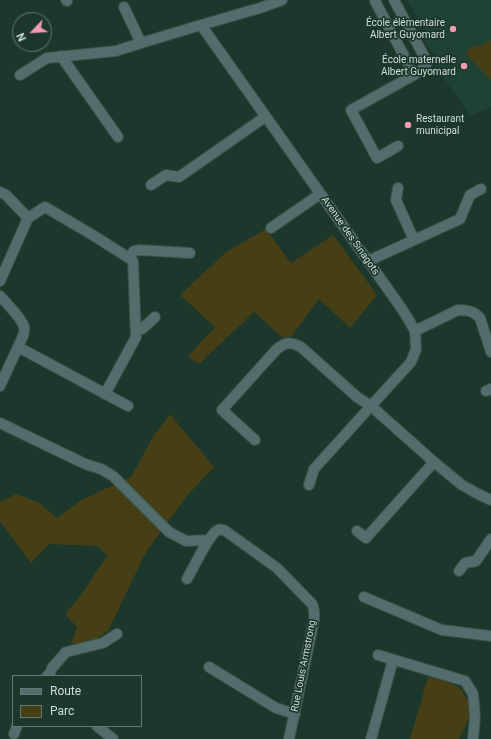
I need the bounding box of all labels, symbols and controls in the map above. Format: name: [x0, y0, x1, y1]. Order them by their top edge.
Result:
north arrow: [12, 12, 52, 52]
place label: École élémentaire Albert Guyomard: [366, 17, 445, 40]
marker: École élémentaire Albert Guyomard: [448, 24, 458, 34]
text: N: [14, 31, 29, 43]
place label: École maternelle Albert Guyomard: [381, 54, 456, 78]
marker: École maternelle Albert Guyomard: [459, 61, 469, 71]
place label: Restaurant municipal: [416, 113, 464, 136]
marker: Restaurant municipal: [403, 120, 413, 130]
street label: Avenue des Sinagots: [318, 195, 382, 277]
street label: Rue Louis Armstrong: [289, 619, 319, 713]
legend: [12, 675, 142, 727]
text: Route: [50, 684, 81, 698]
text: Parc: [50, 704, 74, 718]

